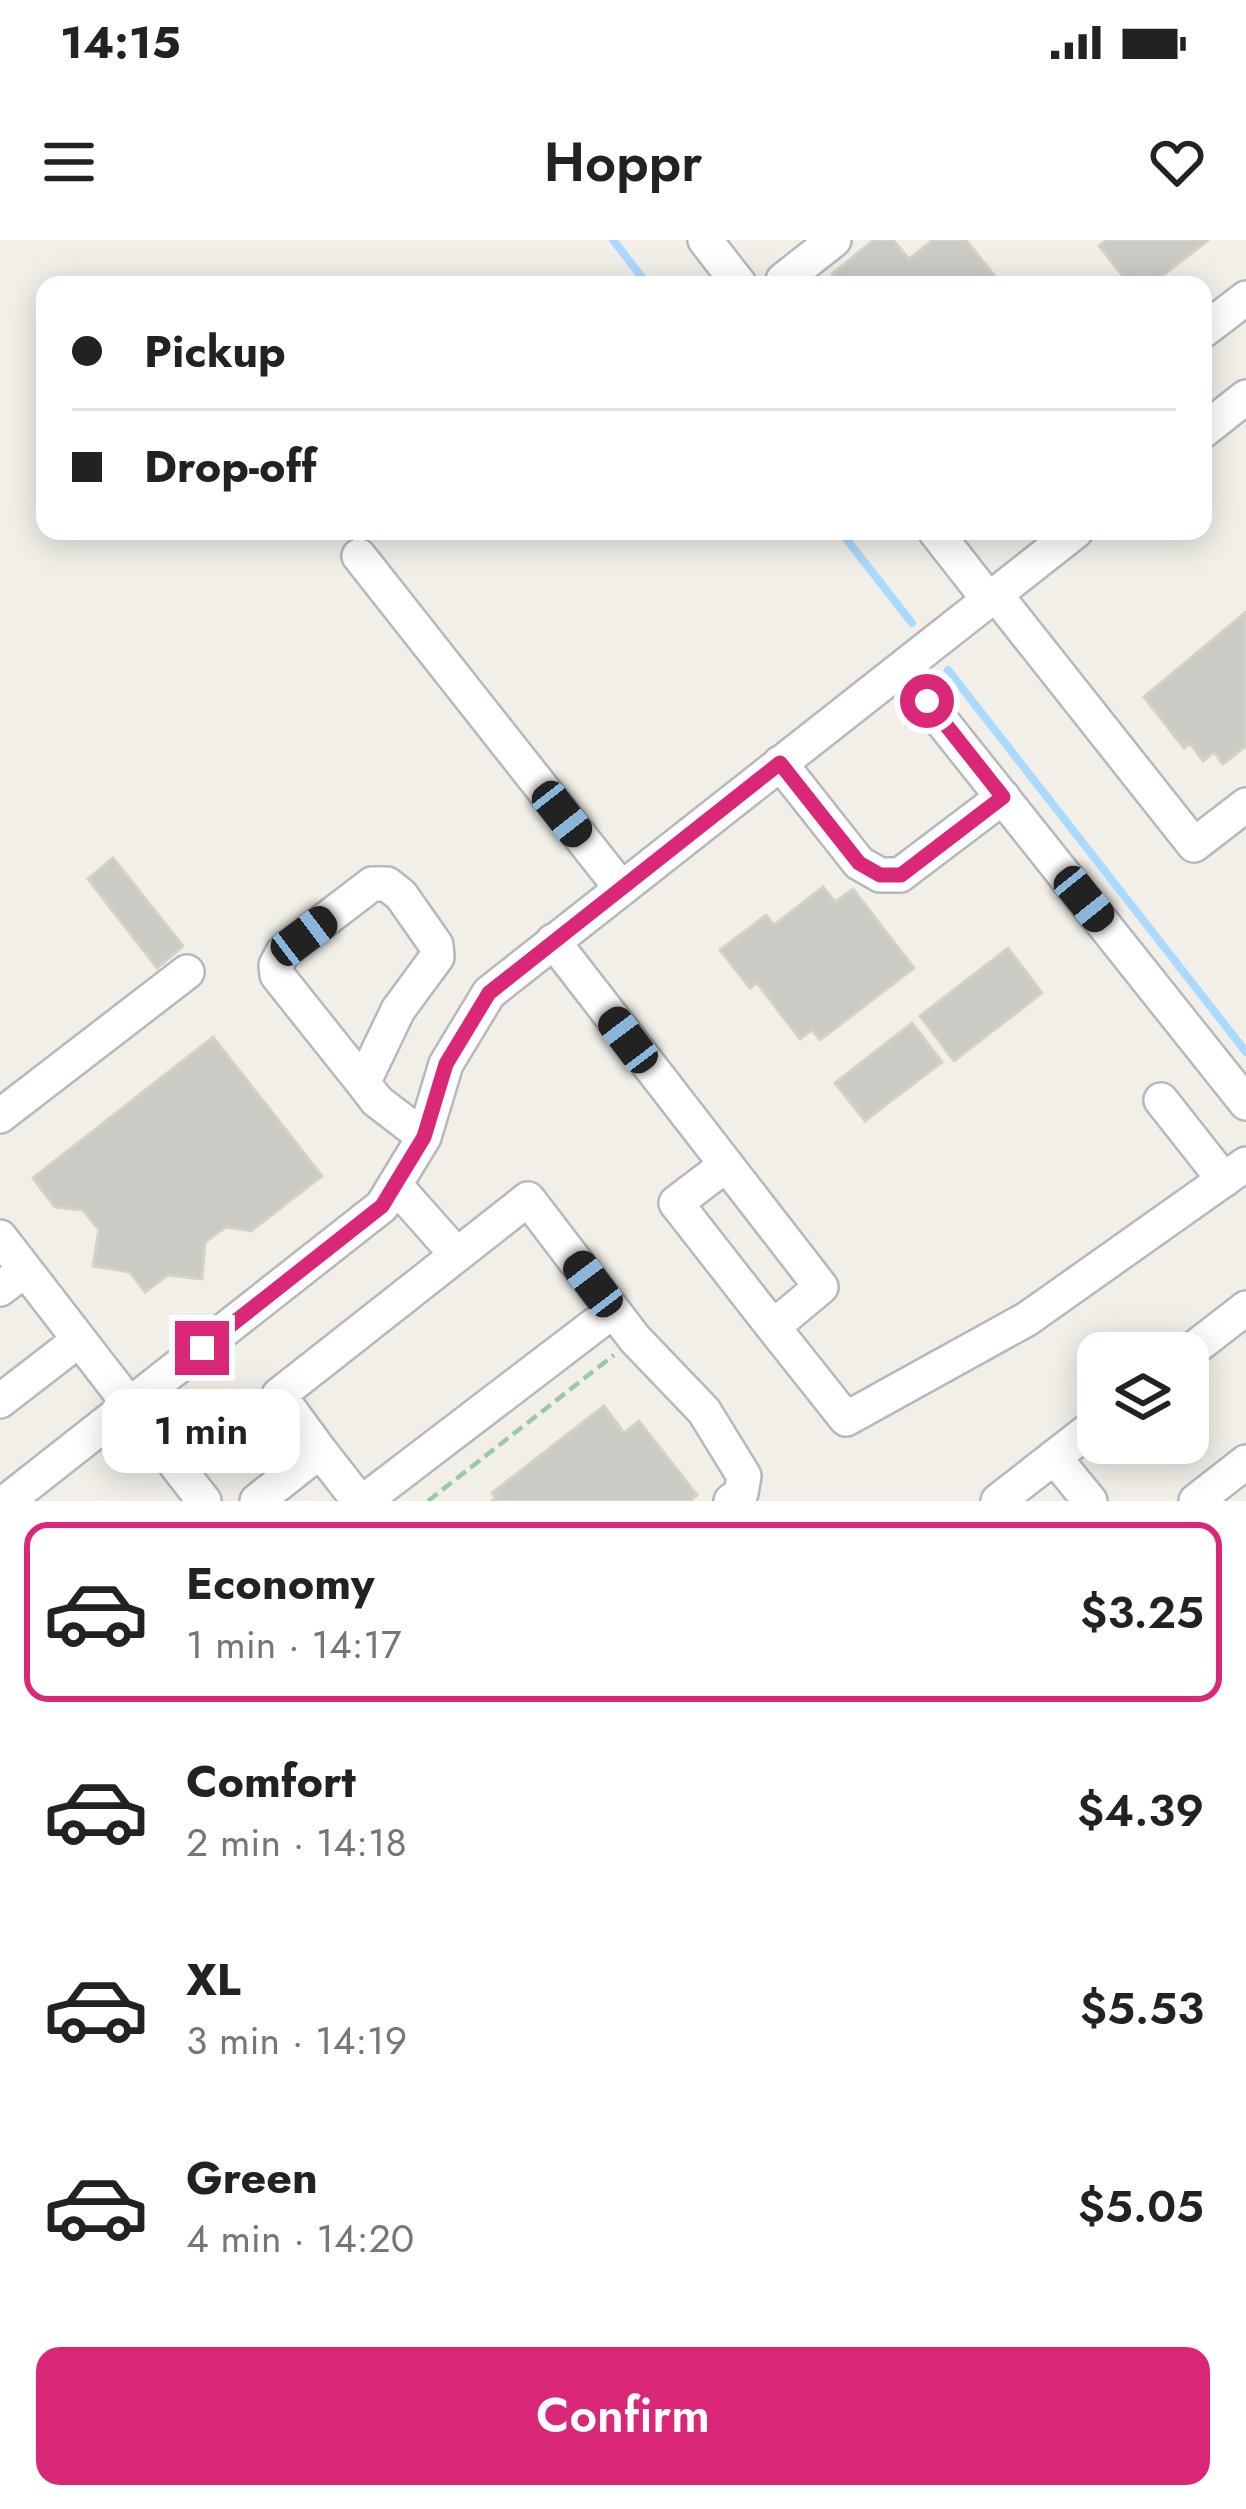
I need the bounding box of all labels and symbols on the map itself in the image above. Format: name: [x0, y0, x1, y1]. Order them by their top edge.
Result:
route start: [900, 674, 954, 728]
car: [526, 775, 598, 853]
car: [1047, 860, 1121, 938]
car: [264, 900, 344, 972]
car: [592, 1000, 664, 1080]
car: [557, 1244, 629, 1324]
route end: [175, 1321, 229, 1375]
callout: 1 min: [103, 1390, 301, 1474]

